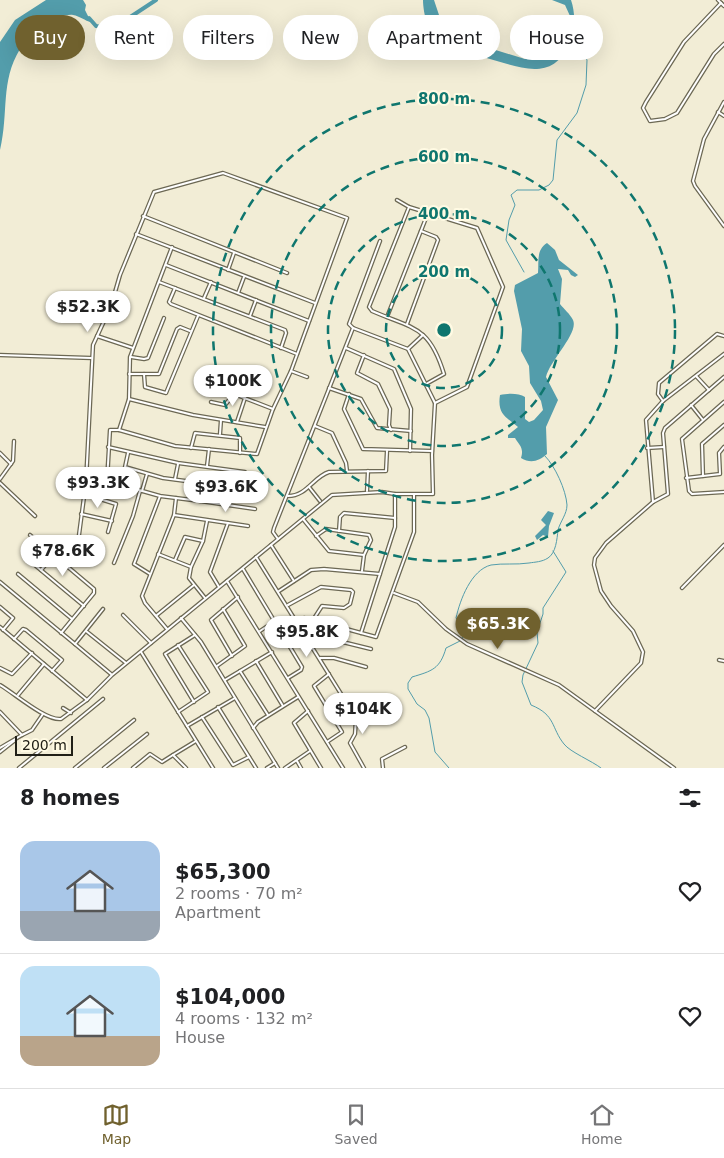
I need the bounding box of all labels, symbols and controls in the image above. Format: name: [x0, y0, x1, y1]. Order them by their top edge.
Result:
chip: Buy: [15, 15, 85, 60]
chip: Rent: [95, 15, 173, 60]
chip: Filters: [183, 15, 273, 60]
chip: New: [283, 15, 358, 60]
chip: Apartment: [368, 15, 500, 60]
chip: House: [510, 15, 603, 60]
text: 800 m: [418, 90, 470, 108]
text: 600 m: [418, 148, 470, 166]
text: 400 m: [418, 205, 470, 223]
text: 200 m: [418, 263, 470, 281]
pin: $52.3K: [47, 290, 129, 333]
text: $52.3K: [56, 297, 120, 316]
centre of rings: [435, 321, 453, 339]
pin: $100K: [198, 364, 268, 407]
text: $100K: [205, 371, 261, 390]
pin: $93.3K: [57, 466, 139, 509]
pin: $93.6K: [185, 470, 267, 513]
text: $93.3K: [66, 473, 130, 492]
text: $93.6K: [194, 477, 258, 496]
pin: $78.6K: [22, 534, 104, 577]
text: $78.6K: [31, 541, 95, 560]
pin: $65.3K: [457, 608, 539, 650]
text: $65.3K: [466, 614, 530, 633]
pin: $95.8K: [266, 616, 348, 658]
text: $95.8K: [275, 622, 339, 641]
pin: $104K: [328, 692, 398, 735]
text: $104K: [335, 699, 391, 718]
scale bar: [15, 733, 72, 756]
text: 200 m: [22, 737, 67, 753]
icon: filters: [676, 784, 704, 812]
text: 8 homes: [20, 786, 120, 810]
text: $65,300: [175, 860, 271, 884]
icon: home: [60, 861, 120, 921]
icon: heart: [676, 877, 704, 905]
text: 2 rooms · 70 m²: [175, 884, 303, 903]
text: Apartment: [175, 903, 261, 922]
text: $104,000: [175, 985, 285, 1009]
icon: home: [60, 986, 120, 1046]
icon: heart: [676, 1002, 704, 1030]
text: 4 rooms · 132 m²: [175, 1009, 313, 1028]
text: House: [175, 1028, 225, 1047]
tab: Map: [102, 1101, 131, 1147]
tab: Saved: [334, 1101, 378, 1147]
tab: Home: [581, 1101, 622, 1147]

